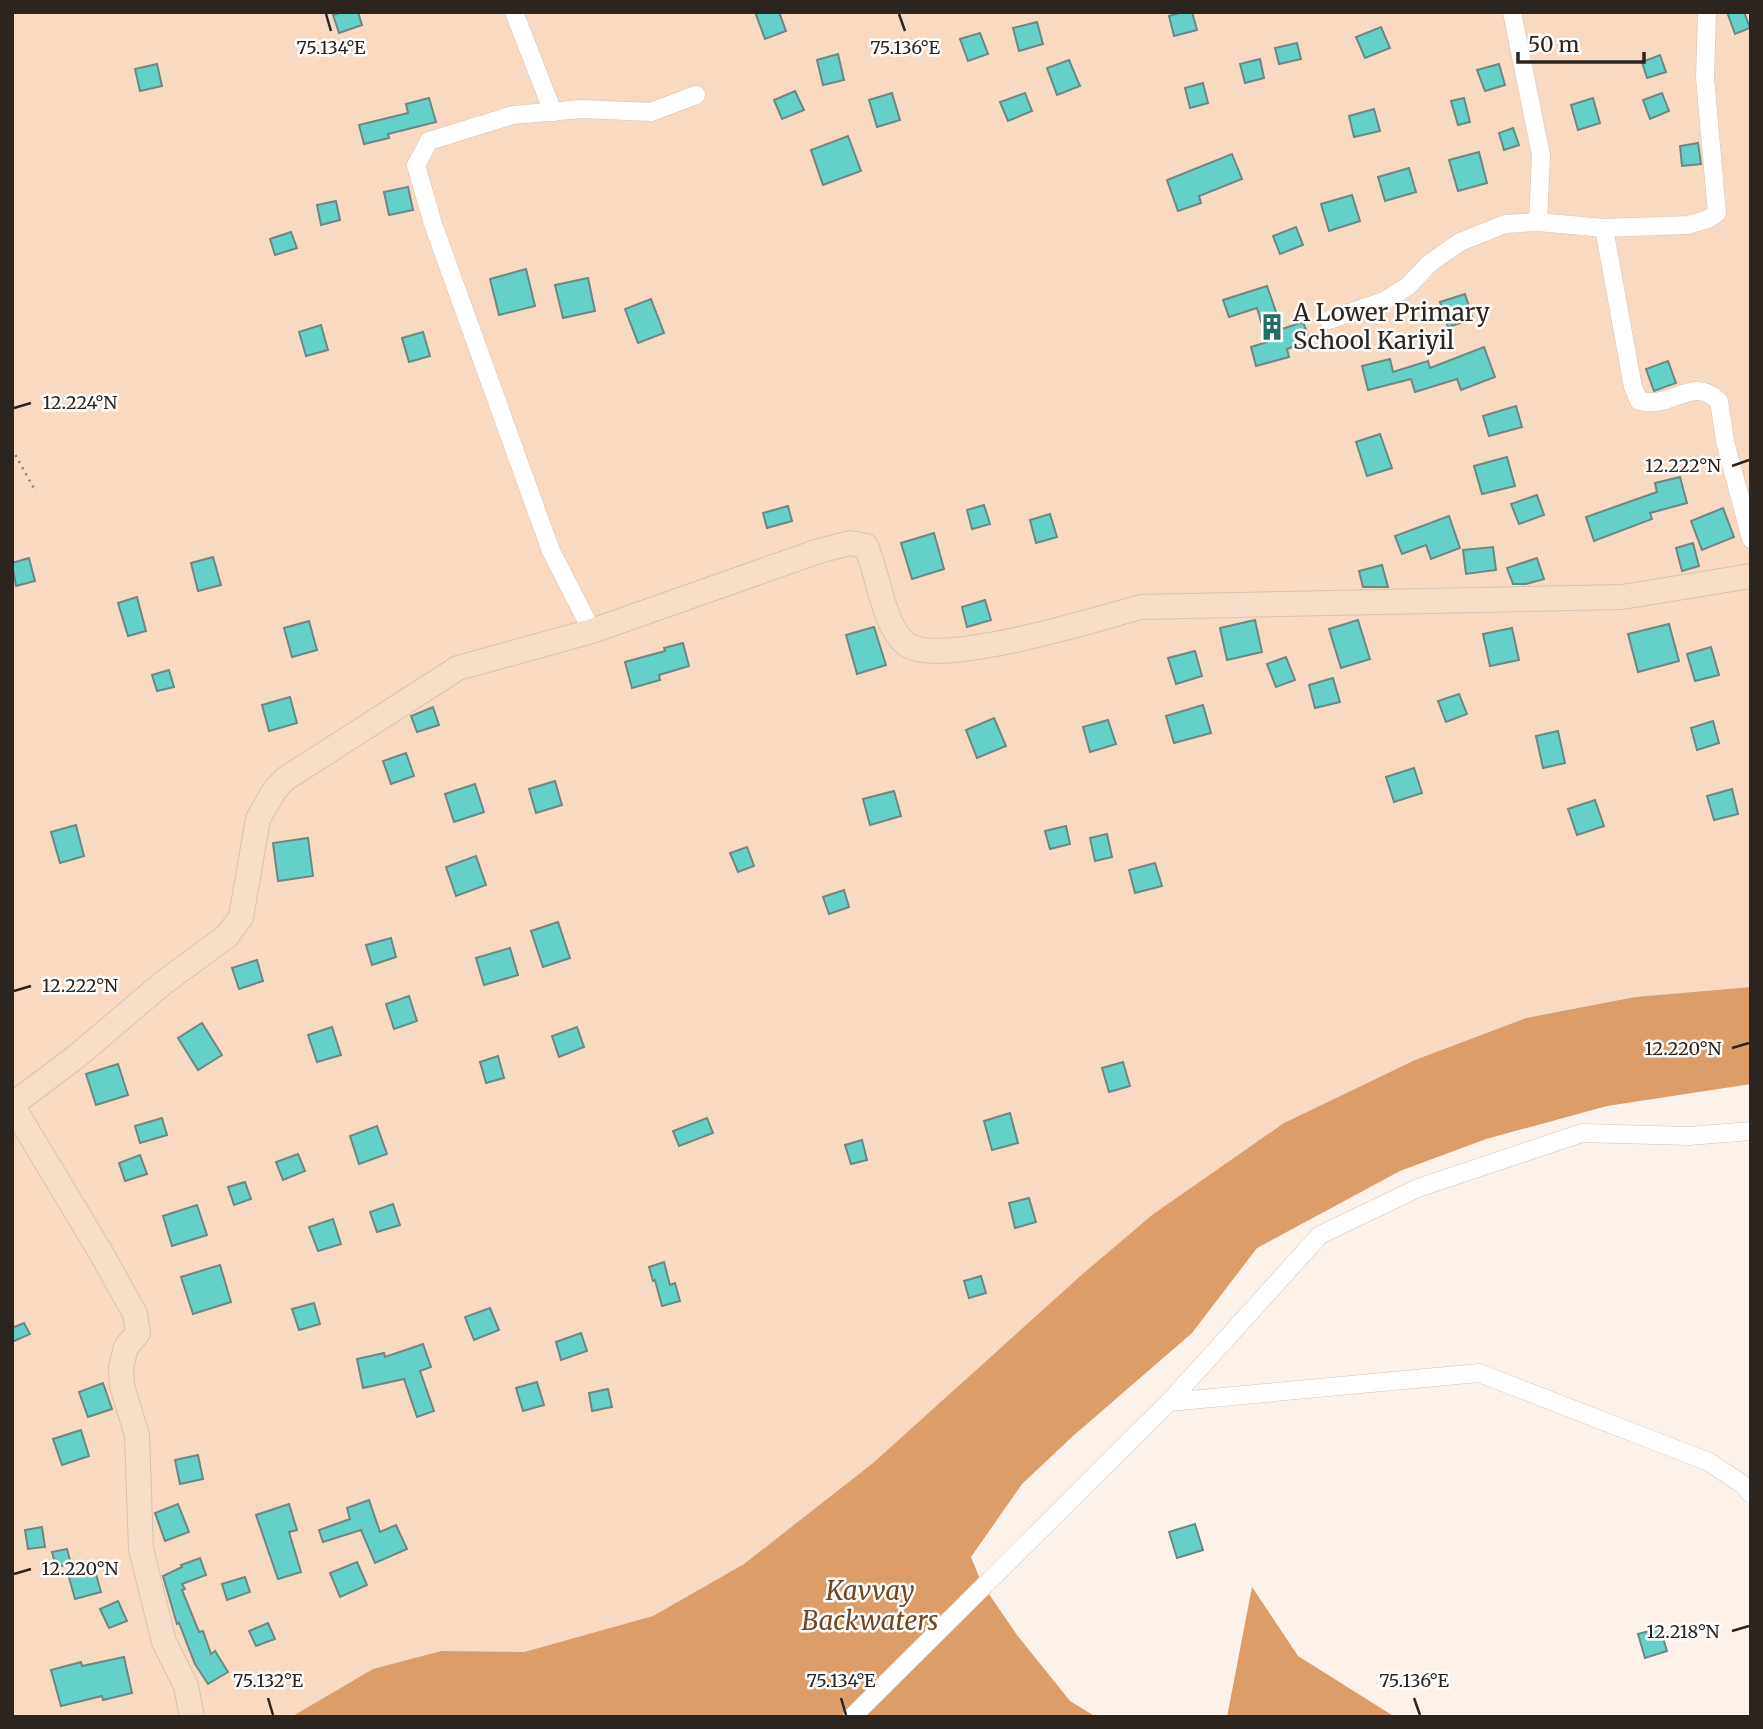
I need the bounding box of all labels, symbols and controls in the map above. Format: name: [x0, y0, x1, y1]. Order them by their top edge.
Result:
scale bar: [1518, 21, 1644, 65]
text: 50 m: [1528, 31, 1579, 58]
text: 75.134°E: [296, 36, 366, 59]
text: 75.136°E: [870, 36, 940, 59]
place label: A Lower Primary School Kariyil: [1292, 297, 1490, 356]
building icon: A Lower Primary School Kariyil: [1257, 312, 1287, 342]
text: 12.224°N: [43, 391, 117, 414]
text: 12.222°N: [1645, 454, 1721, 477]
text: 12.222°N: [42, 974, 118, 997]
text: 12.220°N: [1645, 1037, 1721, 1060]
text: 12.220°N: [42, 1557, 118, 1580]
water label: Kavvay Backwaters: [802, 1574, 939, 1637]
text: 12.218°N: [1647, 1620, 1720, 1643]
text: 75.132°E: [233, 1669, 304, 1692]
text: 75.134°E: [806, 1669, 876, 1692]
text: 75.136°E: [1379, 1669, 1449, 1692]

